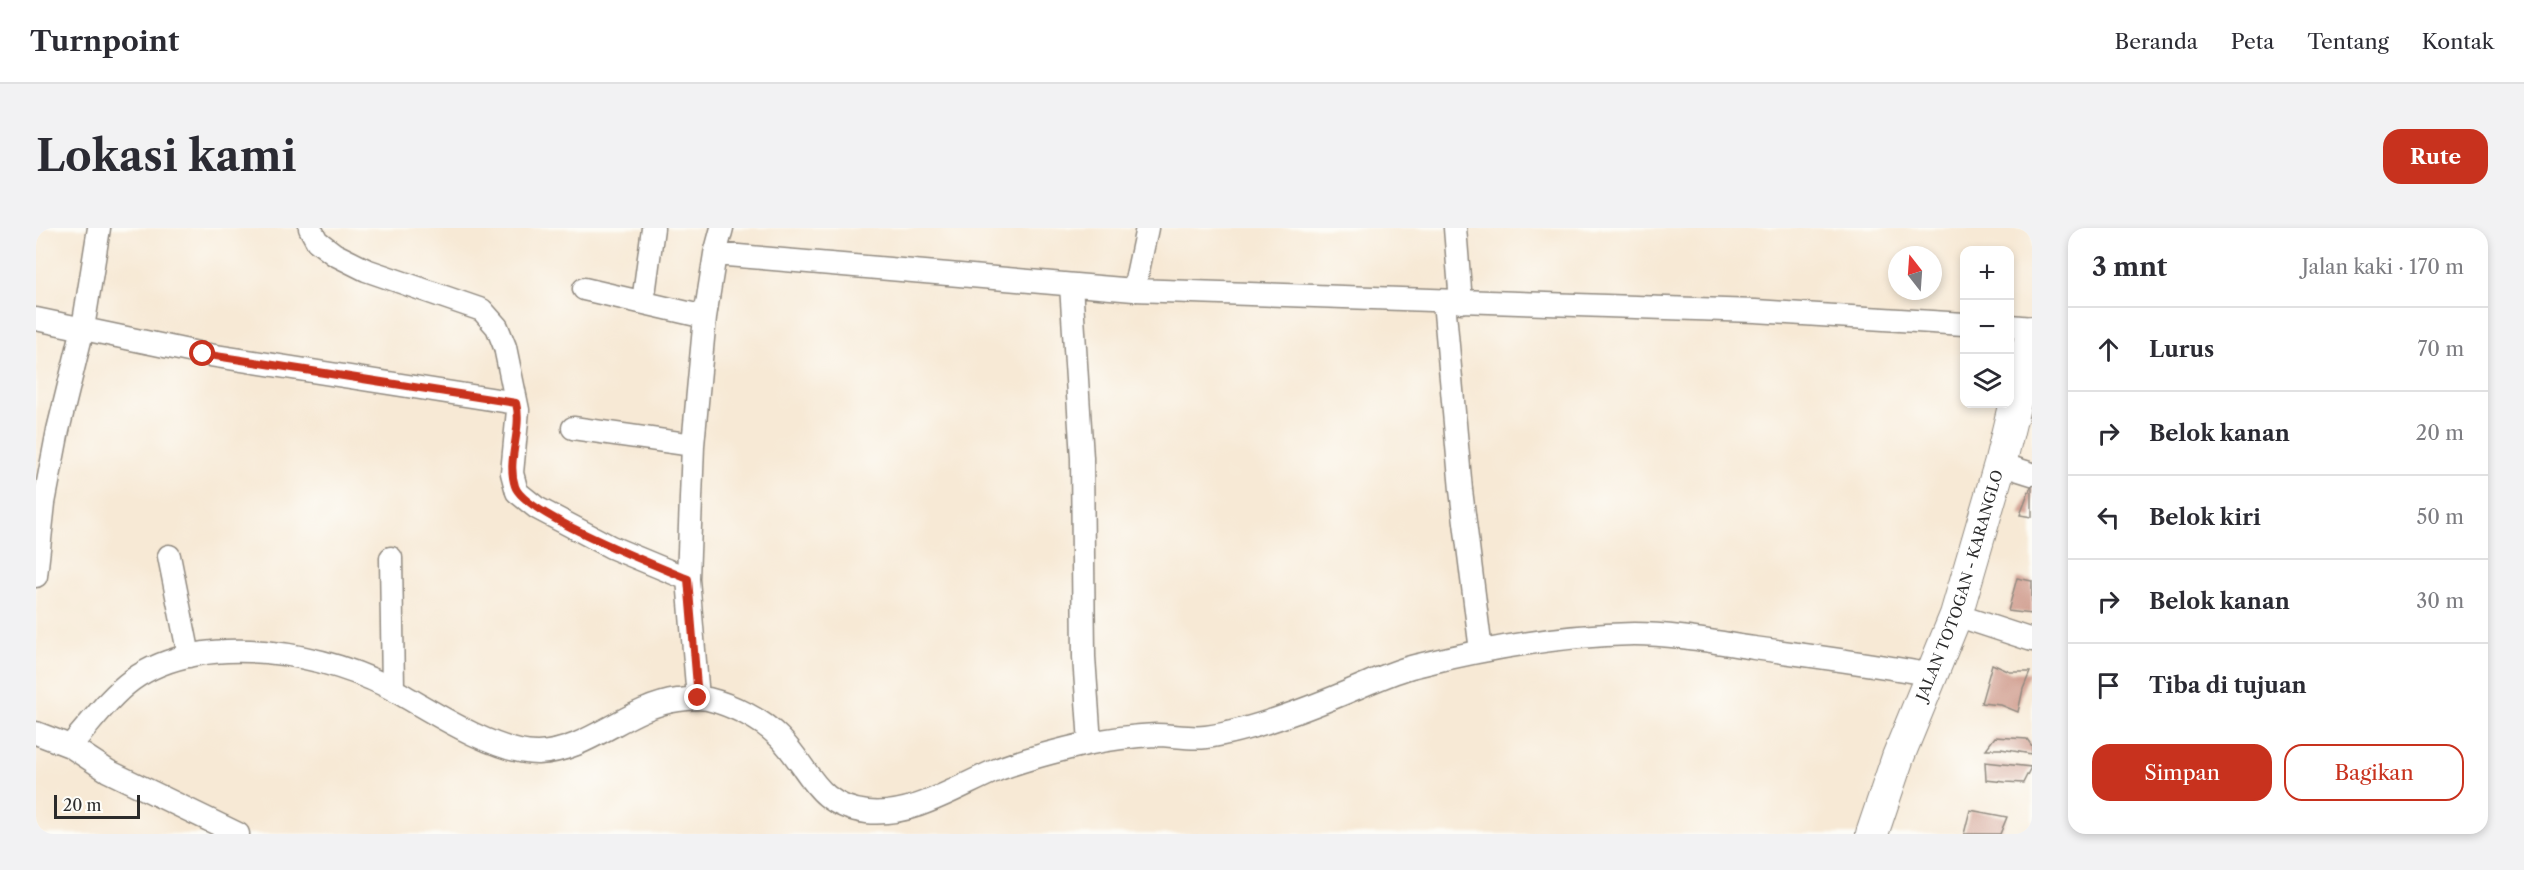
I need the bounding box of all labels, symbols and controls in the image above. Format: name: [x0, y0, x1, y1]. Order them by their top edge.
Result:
text: Turnpoint: [30, 24, 179, 58]
text: Beranda: [2115, 29, 2198, 54]
text: Peta: [2231, 29, 2274, 54]
text: Tentang: [2307, 29, 2389, 54]
text: Kontak: [2422, 29, 2494, 54]
button: Rute: [2383, 129, 2488, 184]
text: Lokasi kami: [36, 130, 297, 182]
north arrow: [1888, 246, 1942, 300]
map controls: [1960, 246, 2014, 408]
button: +: [1960, 246, 2014, 300]
text: 3 mnt: [2092, 251, 2167, 283]
text: Jalan kaki · 170 m: [2302, 255, 2464, 279]
button: −: [1960, 300, 2014, 354]
icon: ahead: [2092, 333, 2125, 366]
text: Lurus: [2149, 336, 2214, 363]
text: 70 m: [2418, 337, 2464, 361]
route start: [189, 340, 215, 366]
button: layers: [1960, 354, 2014, 408]
icon: right: [2092, 417, 2125, 450]
text: Belok kanan: [2149, 420, 2290, 447]
text: 20 m: [2416, 421, 2464, 445]
street label: JALAN TOTOGAN - KARANGLO: [1911, 468, 2007, 705]
icon: left: [2092, 501, 2125, 534]
text: Belok kiri: [2149, 504, 2261, 531]
text: 50 m: [2417, 505, 2464, 529]
icon: right: [2092, 585, 2125, 618]
text: Belok kanan: [2149, 588, 2290, 615]
text: 30 m: [2416, 589, 2464, 613]
icon: arrive: [2092, 669, 2125, 702]
text: Tiba di tujuan: [2149, 672, 2307, 699]
route end: [684, 684, 710, 710]
button: Simpan: [2092, 744, 2272, 801]
button: Bagikan: [2284, 744, 2464, 801]
scale bar: [54, 792, 140, 820]
text: 20 m: [63, 795, 102, 815]

